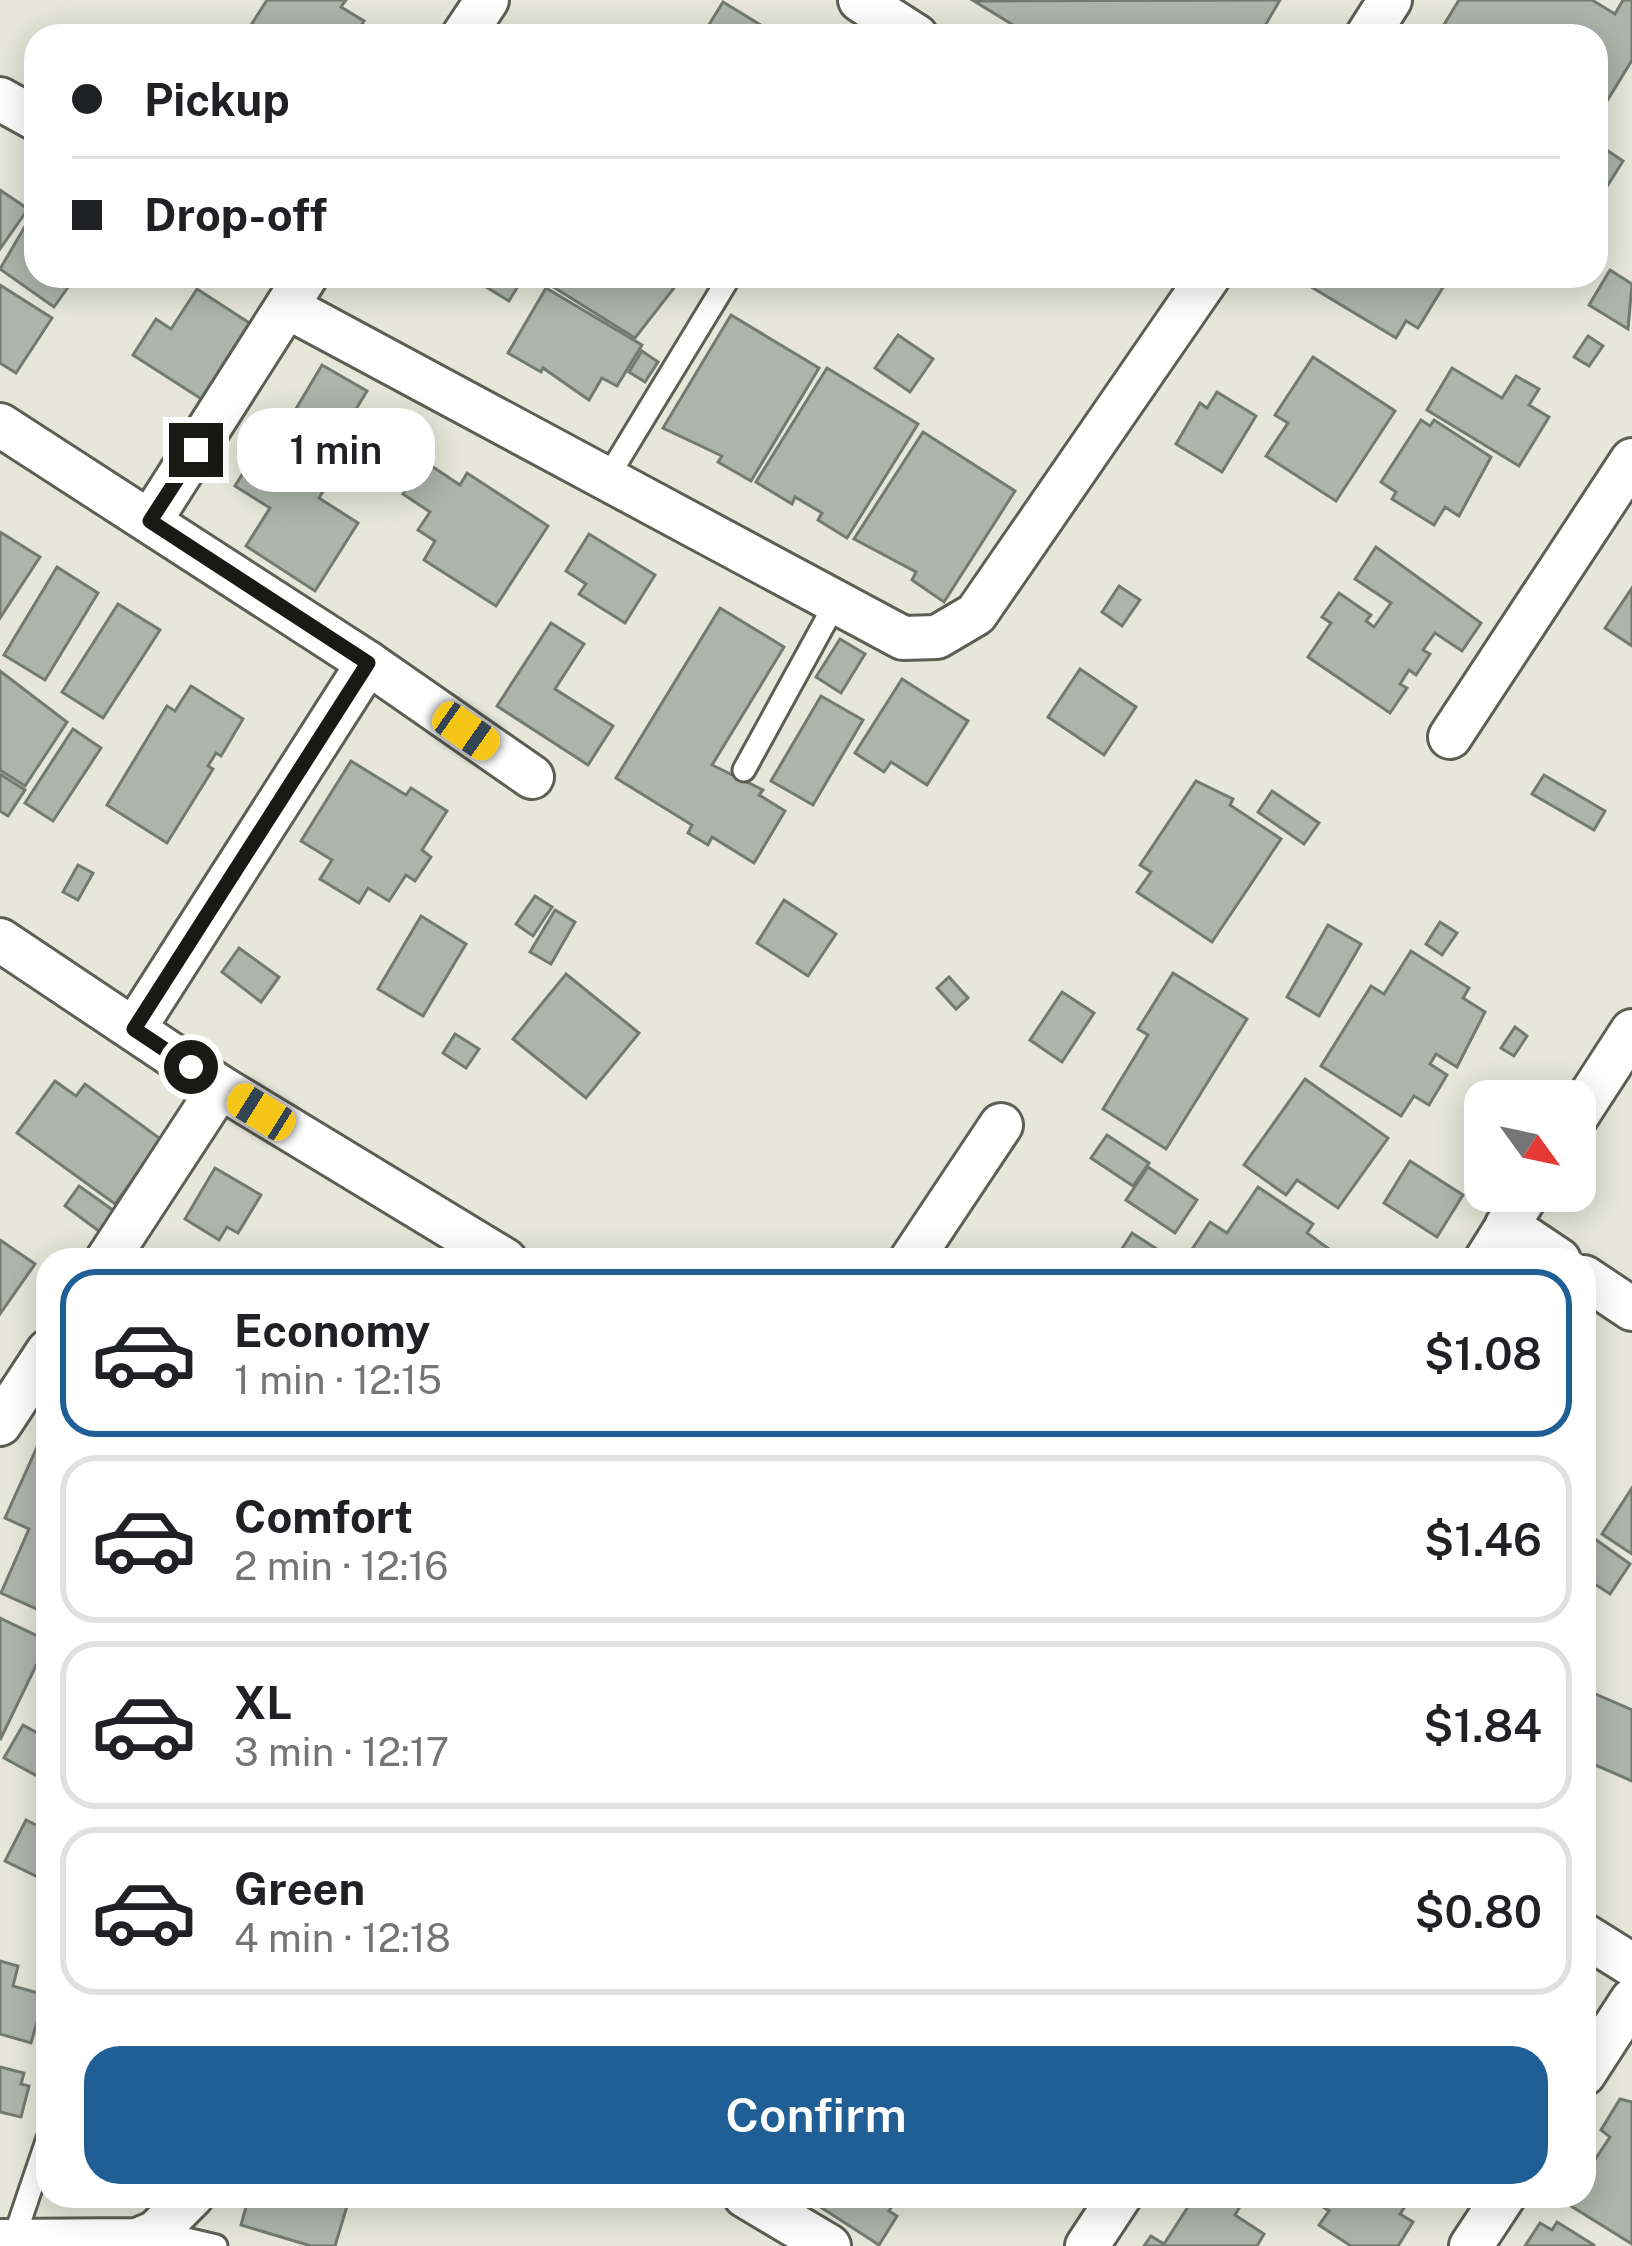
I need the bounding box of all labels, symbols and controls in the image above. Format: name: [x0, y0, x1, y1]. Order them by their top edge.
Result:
text: Pickup: [144, 73, 290, 126]
text: Drop-off: [144, 188, 327, 241]
callout: 1 min: [238, 408, 436, 492]
route end: [169, 423, 223, 477]
text: 1 min: [290, 427, 382, 473]
car: [426, 696, 506, 766]
route start: [164, 1040, 218, 1094]
car: [221, 1078, 301, 1146]
north arrow: [1464, 1080, 1596, 1212]
map controls: [1464, 1080, 1596, 1212]
icon: car: [90, 1299, 198, 1407]
text: Economy: [234, 1304, 430, 1357]
text: $1.08: [1424, 1327, 1542, 1380]
text: 1 min · 12:15: [234, 1357, 442, 1403]
icon: car: [90, 1485, 198, 1593]
text: Comfort: [234, 1490, 413, 1543]
text: $1.46: [1424, 1513, 1542, 1566]
text: 2 min · 12:16: [234, 1543, 449, 1589]
icon: car: [90, 1671, 198, 1779]
text: XL: [234, 1676, 292, 1729]
text: $1.84: [1423, 1699, 1542, 1752]
text: 3 min · 12:17: [234, 1729, 449, 1775]
icon: car: [90, 1857, 198, 1965]
text: Green: [234, 1862, 365, 1915]
text: $0.80: [1414, 1885, 1542, 1938]
text: 4 min · 12:18: [234, 1915, 451, 1961]
button: Confirm: [84, 2046, 1548, 2184]

